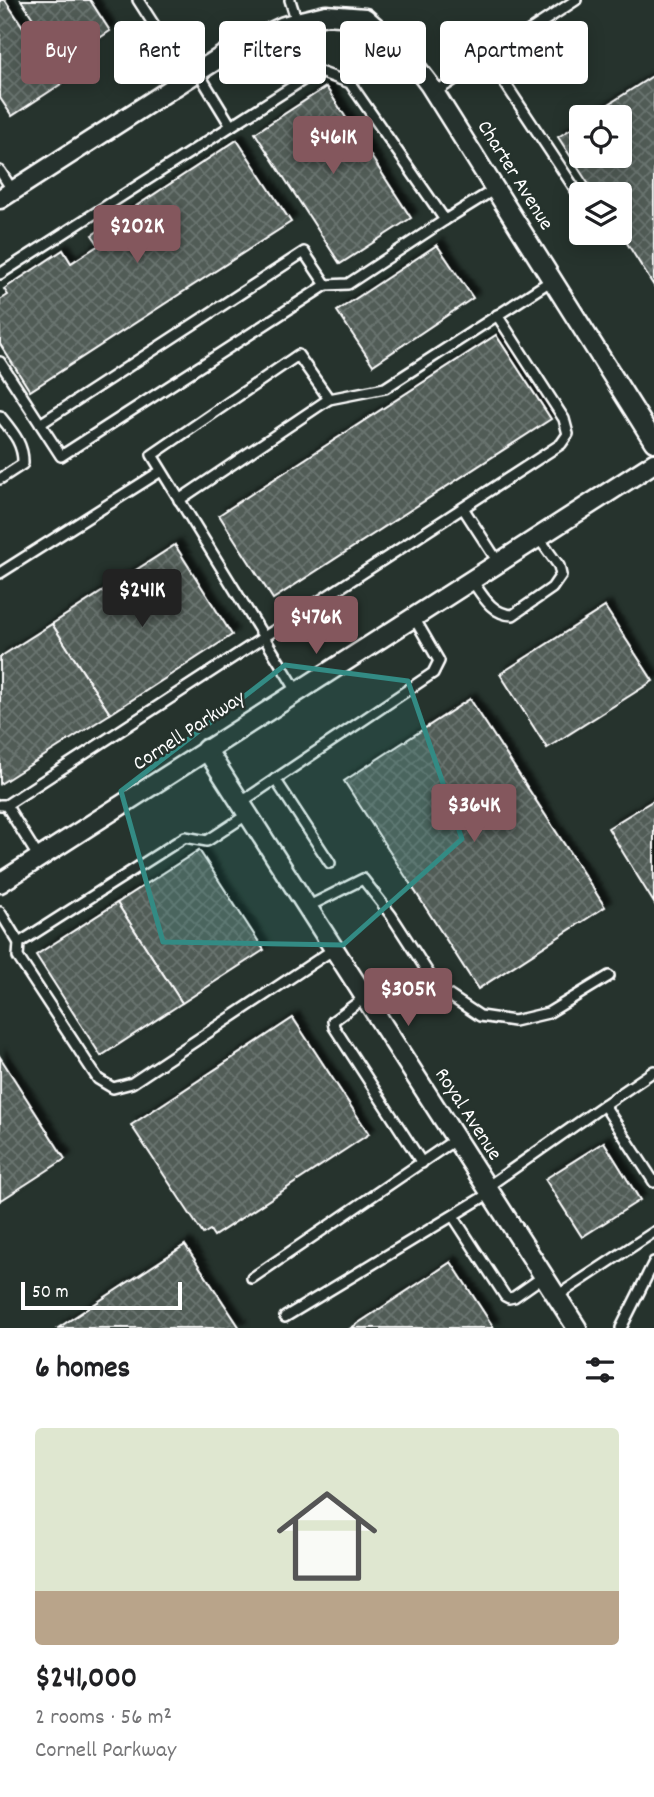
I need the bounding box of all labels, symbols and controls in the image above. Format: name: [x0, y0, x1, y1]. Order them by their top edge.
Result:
chip: Buy: [21, 21, 100, 84]
chip: Rent: [114, 21, 205, 84]
chip: Filters: [219, 21, 326, 84]
chip: New: [340, 21, 426, 84]
chip: Apartment: [440, 21, 588, 84]
map controls: [569, 105, 632, 245]
button: locate: [569, 105, 632, 168]
street label: Charter Avenue: [468, 115, 560, 237]
pin: $461K: [284, 116, 382, 176]
text: $461K: [309, 122, 357, 155]
button: layers: [569, 182, 632, 245]
pin: $202K: [88, 205, 186, 265]
text: $202K: [110, 211, 164, 244]
pin: $241K: [93, 570, 191, 629]
text: $241K: [119, 575, 165, 608]
pin: $476K: [267, 596, 365, 656]
text: $476K: [290, 602, 342, 635]
street label: Cornell Parkway: [128, 684, 253, 780]
pin: $364K: [425, 784, 523, 844]
text: $364K: [447, 790, 501, 823]
pin: $305K: [359, 968, 457, 1028]
text: $305K: [380, 974, 436, 1007]
street label: Royal Avenue: [426, 1063, 508, 1167]
scale bar: [21, 1279, 182, 1311]
text: 50 m: [32, 1280, 69, 1307]
text: 6 homes: [35, 1349, 130, 1392]
icon: filters: [581, 1351, 619, 1389]
icon: home: [264, 1473, 390, 1599]
text: $241,000: [35, 1659, 137, 1702]
text: 2 rooms · 56 m²: [35, 1702, 172, 1735]
text: Cornell Parkway: [35, 1735, 176, 1768]

